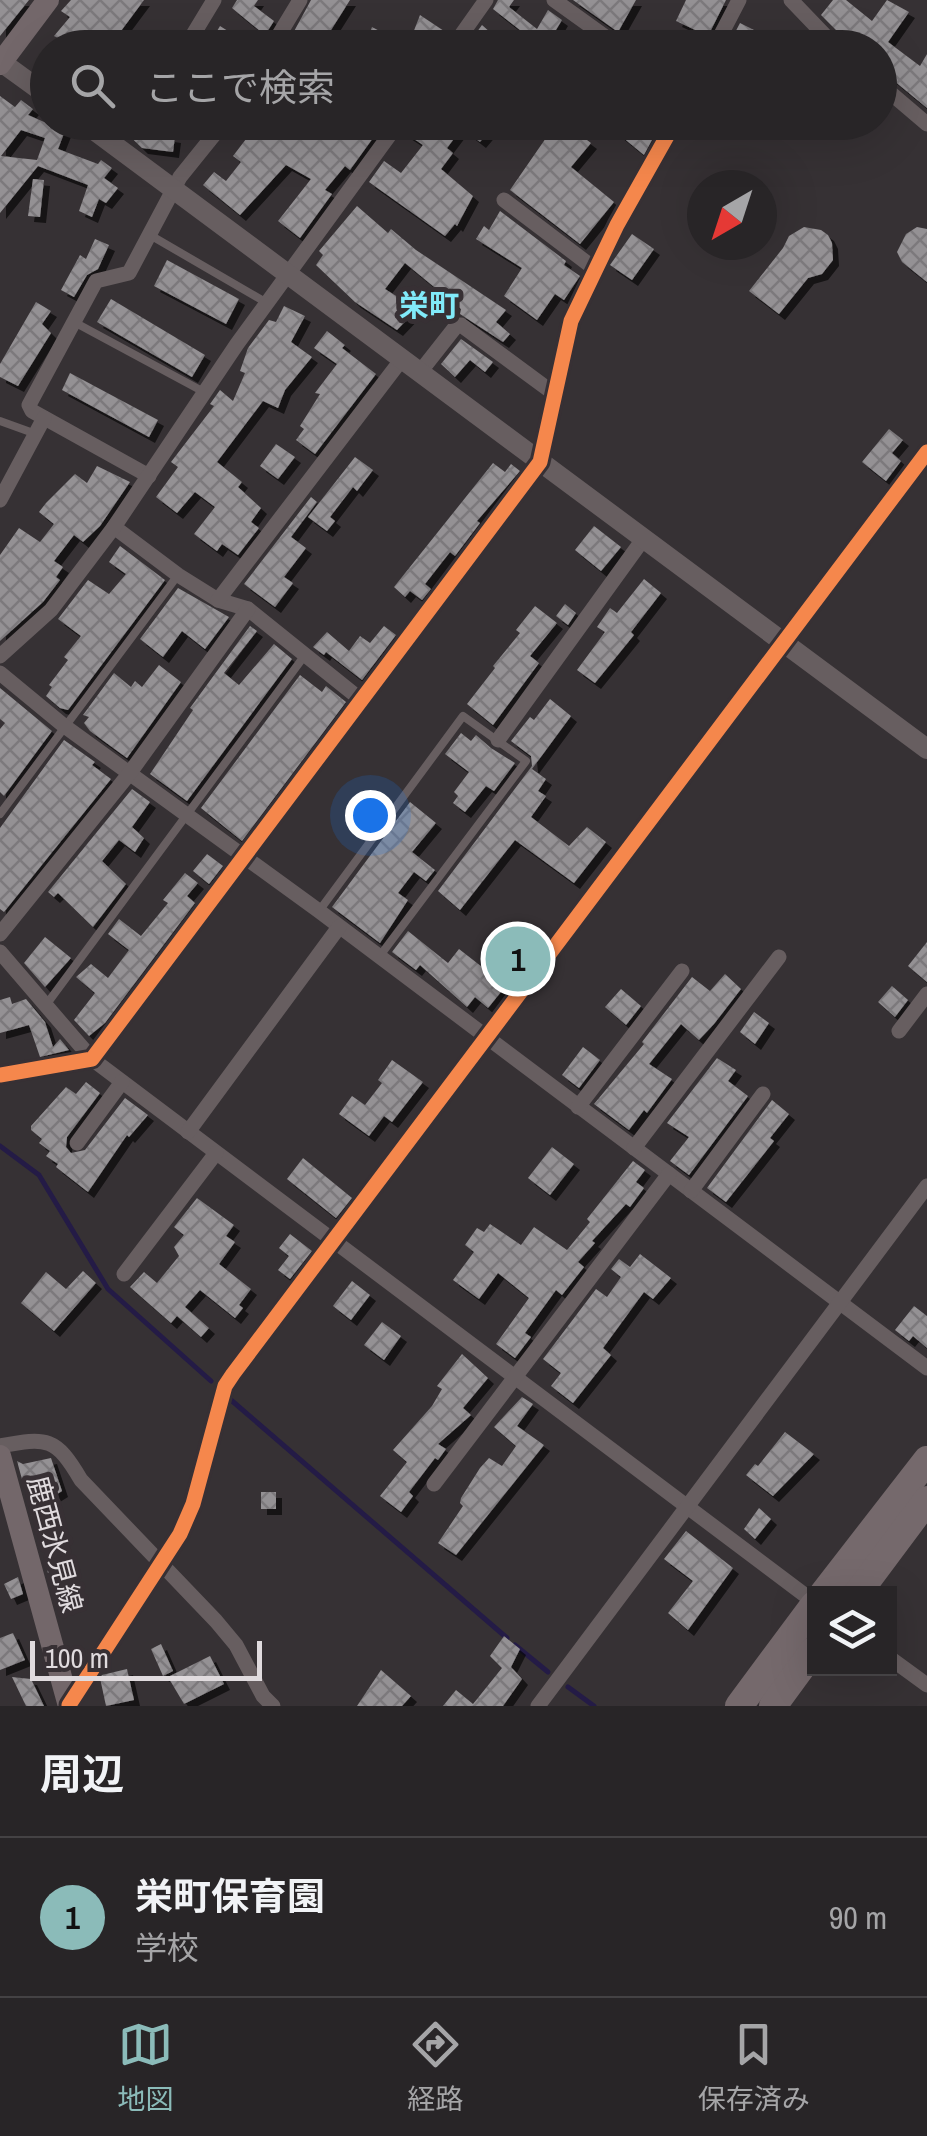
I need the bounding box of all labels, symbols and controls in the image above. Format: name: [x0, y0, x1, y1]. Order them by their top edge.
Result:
search box: [30, 30, 897, 140]
icon: search: [65, 58, 120, 113]
text: ここで検索: [145, 62, 335, 113]
north arrow: [687, 170, 777, 260]
district label: 栄町: [399, 285, 459, 325]
your location: [345, 790, 396, 841]
pin: 1: [486, 922, 550, 996]
street label: 鹿西氷見線: [19, 1471, 91, 1617]
map controls: [807, 1586, 897, 1676]
button: layers: [807, 1586, 897, 1676]
scale bar: [30, 1636, 262, 1680]
text: 100 m: [45, 1639, 109, 1677]
text: 周辺: [40, 1746, 124, 1802]
text: 栄町保育園: [135, 1871, 325, 1922]
text: 1: [65, 1896, 80, 1939]
text: 90 m: [829, 1896, 887, 1939]
text: 学校: [135, 1926, 199, 1969]
tab: 地図: [117, 2017, 173, 2118]
tab: 経路: [407, 2017, 464, 2118]
tab: 保存済み: [698, 2017, 810, 2118]

